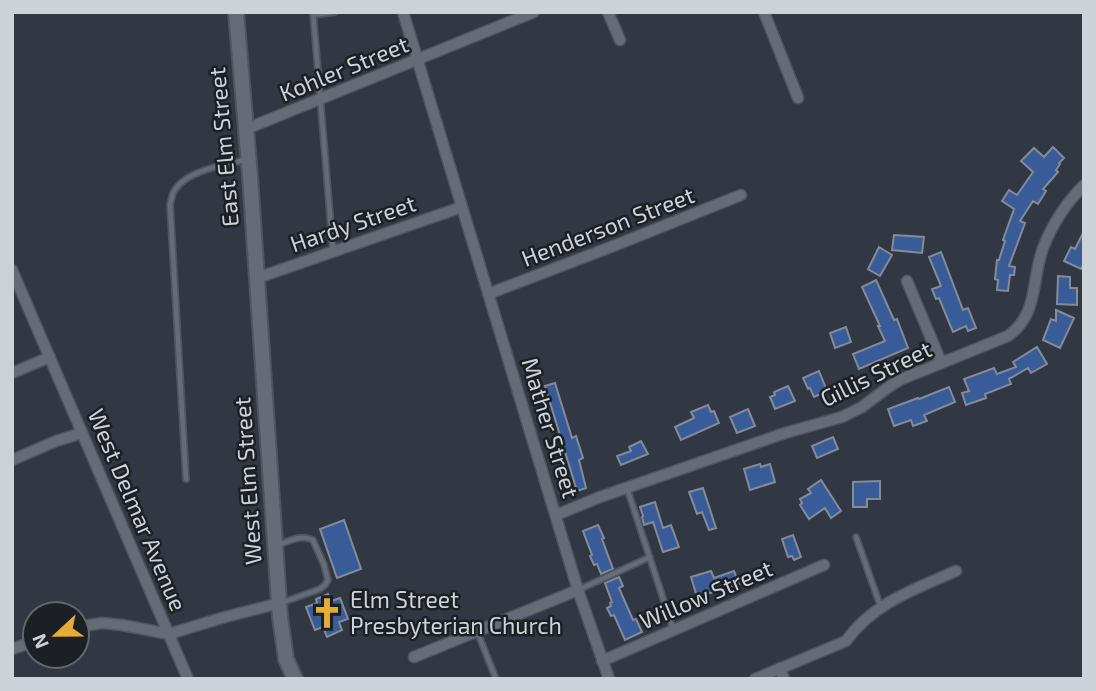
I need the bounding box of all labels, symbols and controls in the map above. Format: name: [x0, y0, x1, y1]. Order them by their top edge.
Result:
street label: Kohler Street: [275, 29, 412, 107]
street label: East Elm Street: [202, 66, 244, 228]
street label: Henderson Street: [517, 180, 698, 272]
street label: Hardy Street: [286, 188, 419, 258]
street label: Gillis Street: [815, 334, 936, 412]
street label: Mather Street: [516, 354, 586, 501]
street label: West Elm Street: [227, 396, 267, 566]
street label: West Delmar Avenue: [83, 404, 193, 615]
street label: Willow Street: [635, 553, 777, 635]
place label: Elm Street Presbyterian Church: [350, 585, 562, 639]
church icon: Elm Street Presbyterian Church: [310, 596, 344, 630]
north arrow: [21, 600, 91, 670]
text: N: [27, 631, 53, 652]

